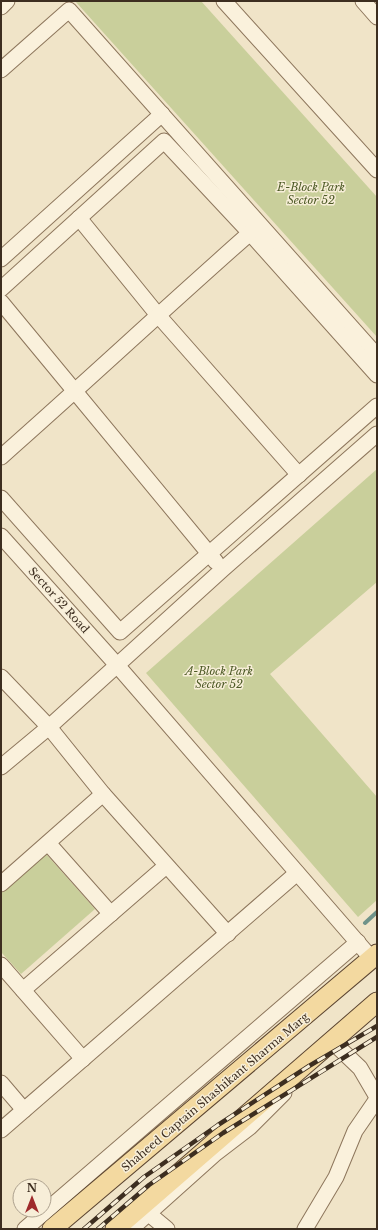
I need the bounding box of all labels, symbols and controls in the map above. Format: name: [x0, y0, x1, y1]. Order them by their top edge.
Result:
park label: E-Block Park Sector 52: [276, 180, 345, 207]
street label: Sector 52 Road: [26, 564, 93, 636]
park label: A-Block Park Sector 52: [183, 664, 253, 691]
street label: Shaheed Captain Shashikant Sharma Marg: [118, 1009, 312, 1175]
north arrow: [12, 1178, 52, 1218]
text: N: [27, 1181, 38, 1195]

